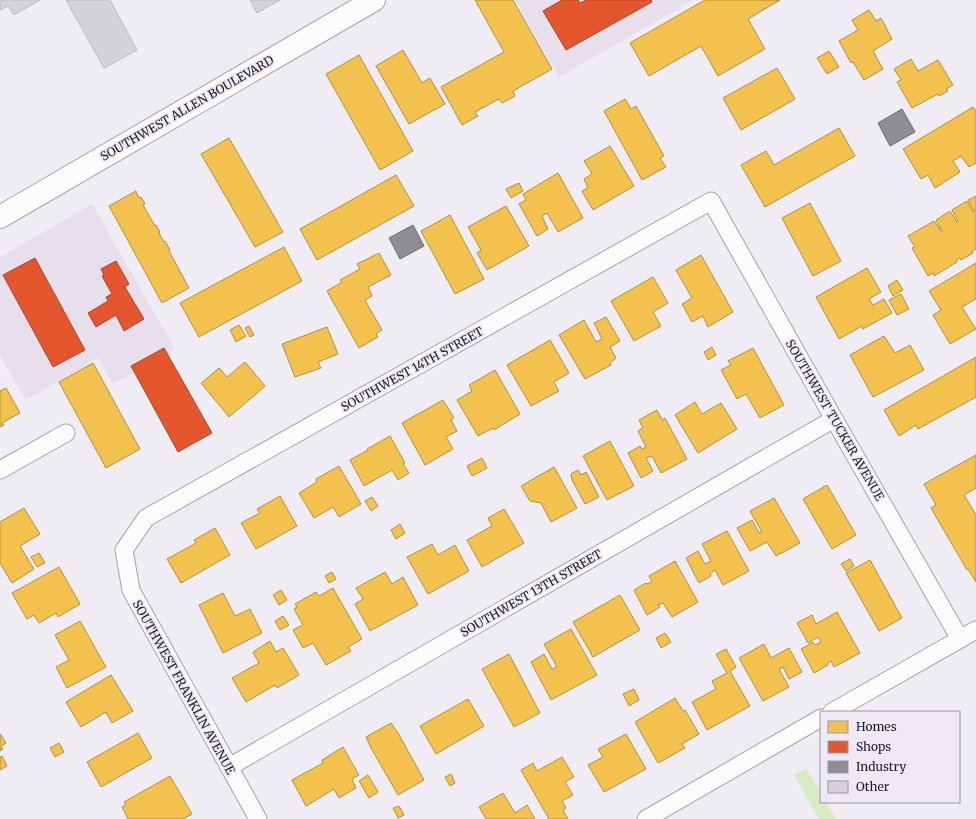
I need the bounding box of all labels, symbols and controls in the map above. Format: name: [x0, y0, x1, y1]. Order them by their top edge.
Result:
street label: SOUTHWEST ALLEN BOULEVARD: [98, 52, 276, 164]
street label: SOUTHWEST 14TH STREET: [338, 323, 486, 414]
street label: SOUTHWEST TUCKER AVENUE: [783, 337, 888, 503]
street label: SOUTHWEST 13TH STREET: [457, 546, 605, 640]
street label: SOUTHWEST FRANKLIN AVENUE: [130, 597, 239, 777]
legend: [820, 711, 960, 803]
text: Homes: [856, 719, 897, 734]
text: Shops: [856, 739, 891, 754]
text: Industry: [856, 759, 906, 774]
text: Other: [856, 779, 890, 794]

